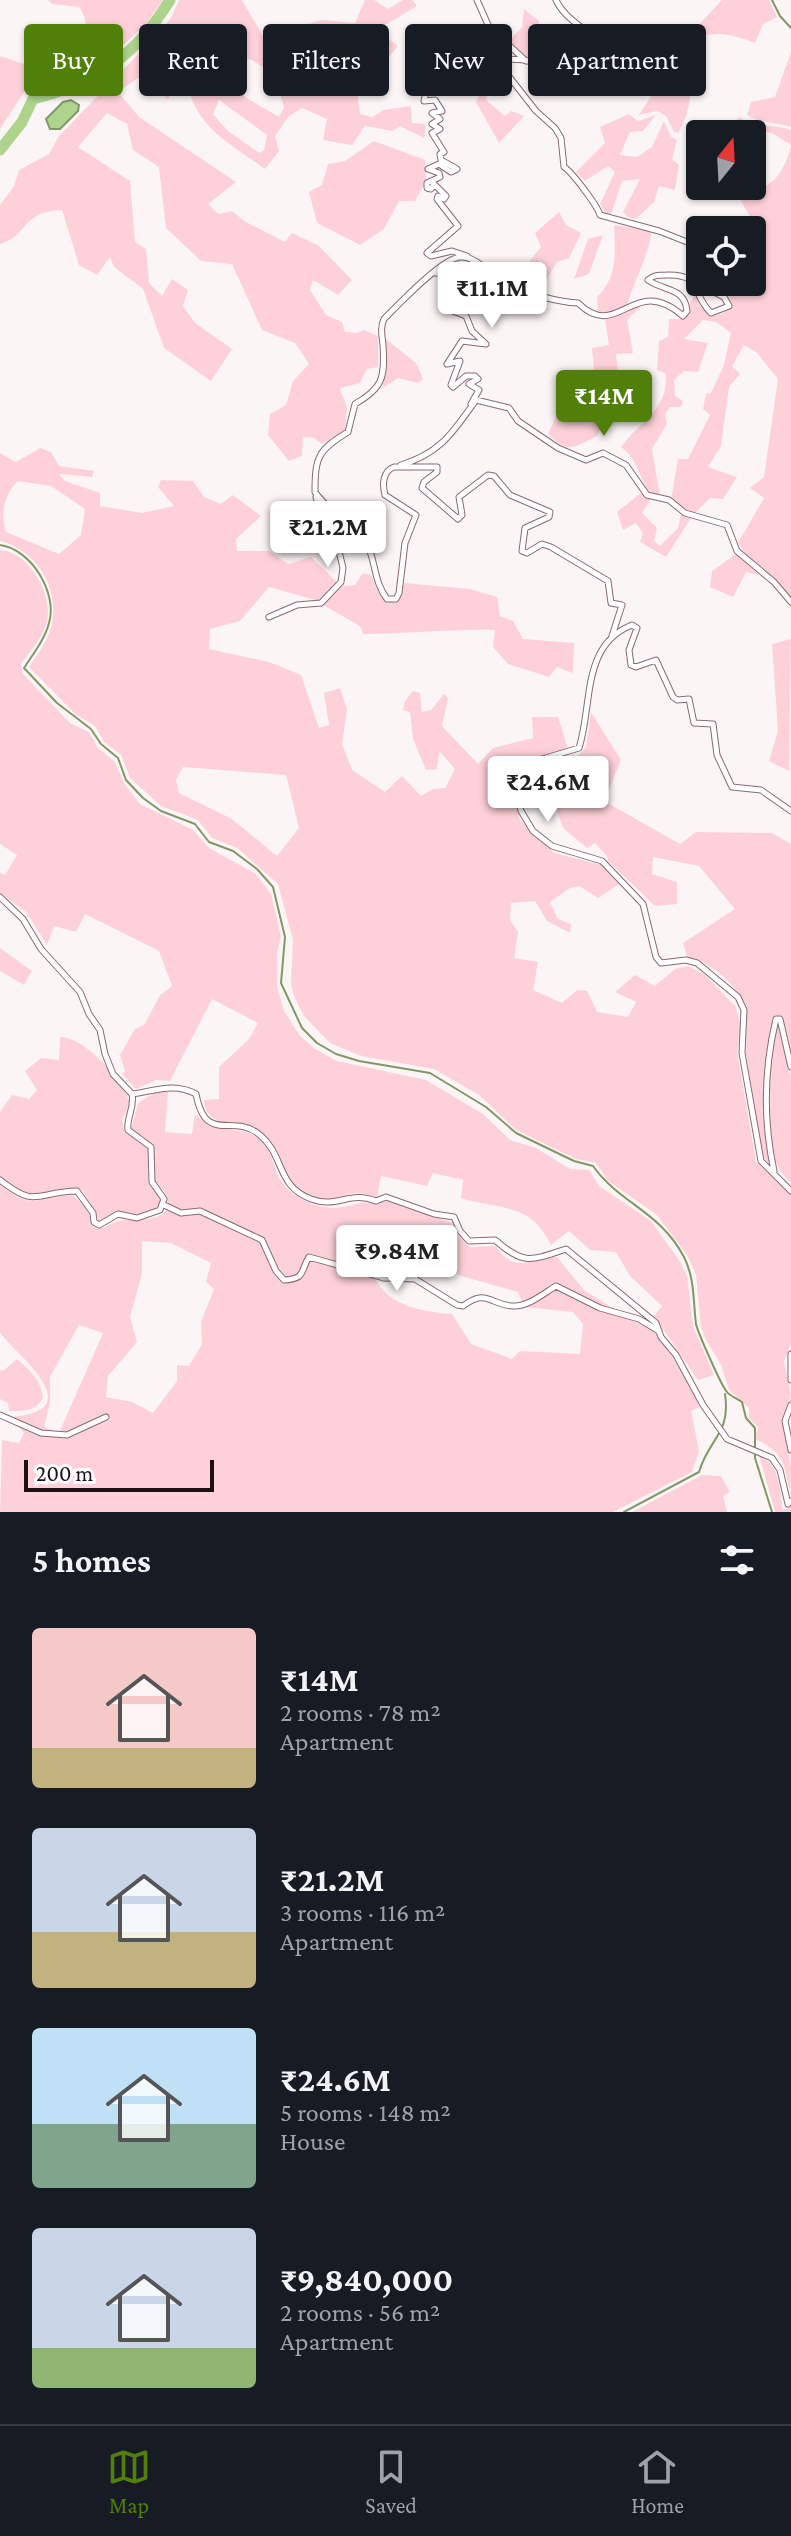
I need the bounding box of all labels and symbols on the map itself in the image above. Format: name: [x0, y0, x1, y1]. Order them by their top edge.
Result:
north arrow: [686, 120, 766, 200]
pin: ₹11.1M: [427, 262, 557, 330]
pin: ₹14M: [557, 370, 651, 438]
pin: ₹21.2M: [263, 501, 393, 569]
pin: ₹24.6M: [483, 756, 613, 824]
pin: ₹9.84M: [332, 1225, 462, 1293]
scale bar: [24, 1456, 214, 1492]

